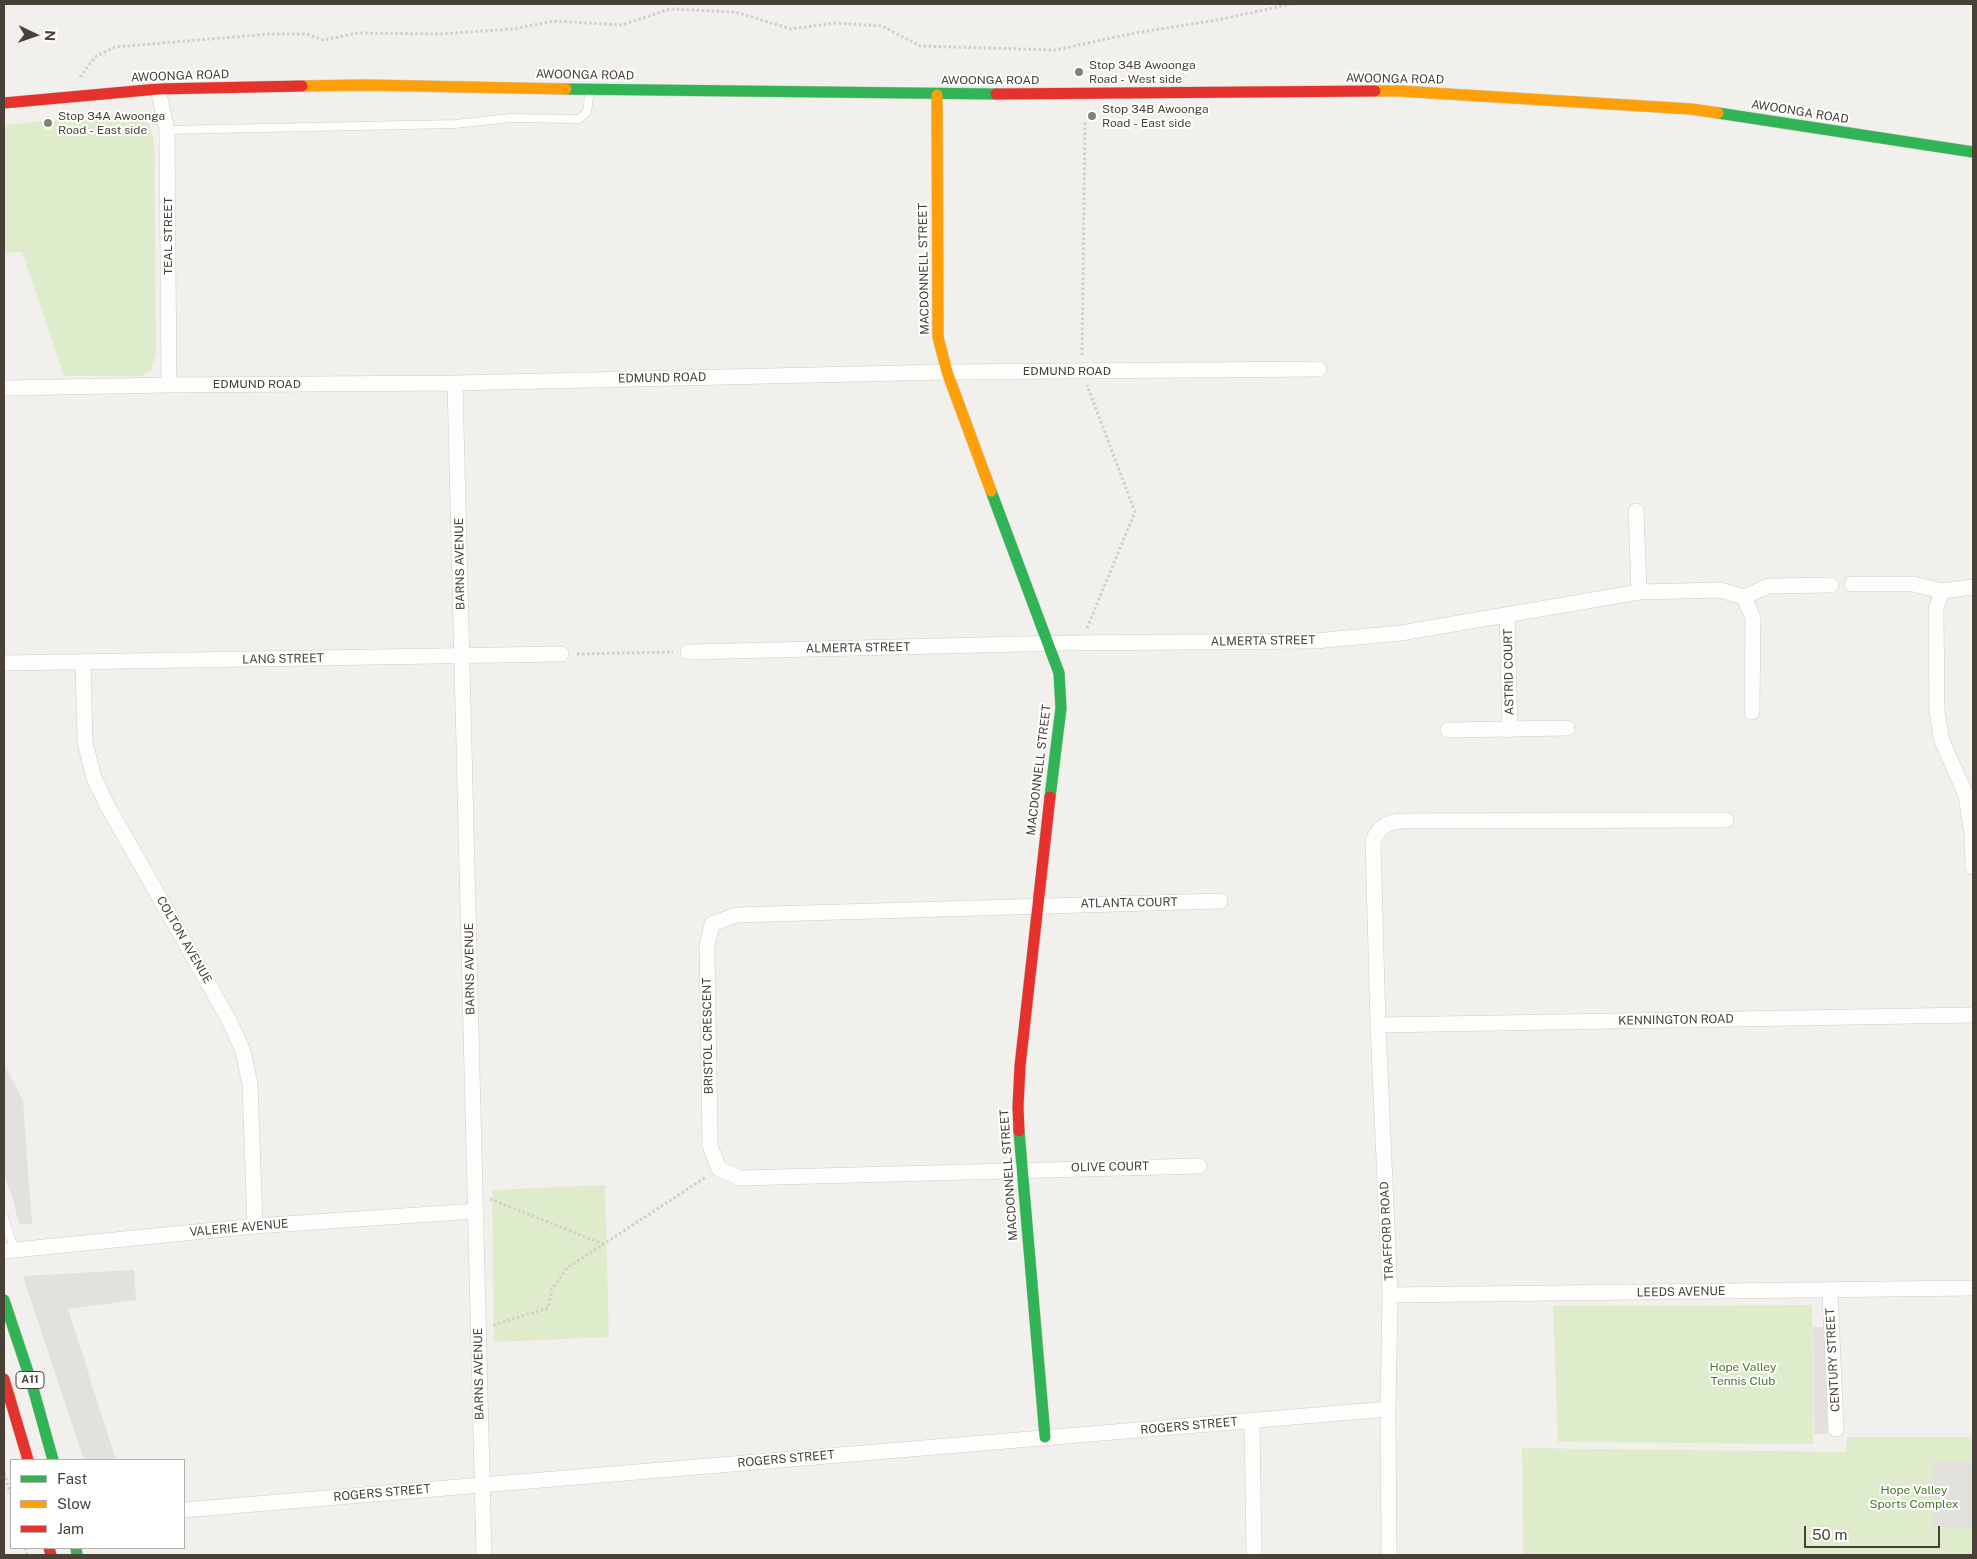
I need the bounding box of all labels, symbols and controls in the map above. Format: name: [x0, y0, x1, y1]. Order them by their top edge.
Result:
north arrow: [10, 10, 60, 60]
text: N: [42, 30, 58, 42]
place label: Stop 34B Awoonga Road - West side: [1089, 58, 1196, 86]
marker: Stop 34B Awoonga Road - West side: [1073, 66, 1085, 78]
street label: AWOONGA ROAD: [131, 67, 229, 85]
street label: AWOONGA ROAD: [536, 67, 634, 83]
street label: AWOONGA ROAD: [1346, 71, 1444, 87]
street label: AWOONGA ROAD: [941, 73, 1039, 87]
street label: AWOONGA ROAD: [1750, 97, 1850, 127]
place label: Stop 34B Awoonga Road - East side: [1102, 102, 1209, 130]
place label: Stop 34A Awoonga Road - East side: [58, 109, 165, 137]
marker: Stop 34B Awoonga Road - East side: [1086, 110, 1098, 122]
marker: Stop 34A Awoonga Road - East side: [42, 117, 54, 129]
street label: TEAL STREET: [161, 197, 175, 275]
street label: MACDONNELL STREET: [916, 203, 932, 335]
street label: EDMUND ROAD: [1023, 364, 1111, 378]
street label: EDMUND ROAD: [618, 370, 706, 386]
street label: EDMUND ROAD: [213, 377, 301, 391]
street label: BARNS AVENUE: [452, 518, 468, 610]
street label: ASTRID COURT: [1501, 629, 1517, 715]
street label: ALMERTA STREET: [1211, 633, 1315, 649]
street label: ALMERTA STREET: [806, 640, 910, 656]
street label: LANG STREET: [242, 651, 324, 667]
street label: MACDONNELL STREET: [1024, 704, 1054, 836]
street label: COLTON AVENUE: [153, 894, 215, 986]
street label: ATLANTA COURT: [1080, 895, 1178, 911]
street label: BARNS AVENUE: [462, 923, 478, 1015]
street label: BRISTOL CRESCENT: [700, 977, 716, 1095]
street label: KENNINGTON ROAD: [1618, 1012, 1734, 1028]
street label: MACDONNELL STREET: [997, 1109, 1021, 1241]
street label: OLIVE COURT: [1071, 1159, 1149, 1175]
street label: TRAFFORD ROAD: [1377, 1181, 1397, 1281]
street label: VALERIE AVENUE: [189, 1217, 289, 1239]
street label: LEEDS AVENUE: [1637, 1284, 1725, 1300]
street label: CENTURY STREET: [1823, 1308, 1843, 1412]
street label: BARNS AVENUE: [471, 1328, 487, 1420]
park label: Hope Valley Tennis Club: [1710, 1360, 1776, 1388]
road number: A11: [16, 1372, 44, 1388]
street label: ROGERS STREET: [1140, 1415, 1238, 1437]
street label: ROGERS STREET: [737, 1448, 835, 1470]
legend: [10, 1459, 185, 1549]
text: Fast: [57, 1470, 87, 1487]
street label: ROGERS STREET: [333, 1482, 431, 1504]
park label: Hope Valley Sports Complex: [1869, 1483, 1959, 1511]
text: Slow: [57, 1495, 91, 1512]
scale bar: [1807, 1516, 1943, 1548]
text: Jam: [57, 1520, 84, 1537]
text: 50 m: [1812, 1526, 1847, 1543]

